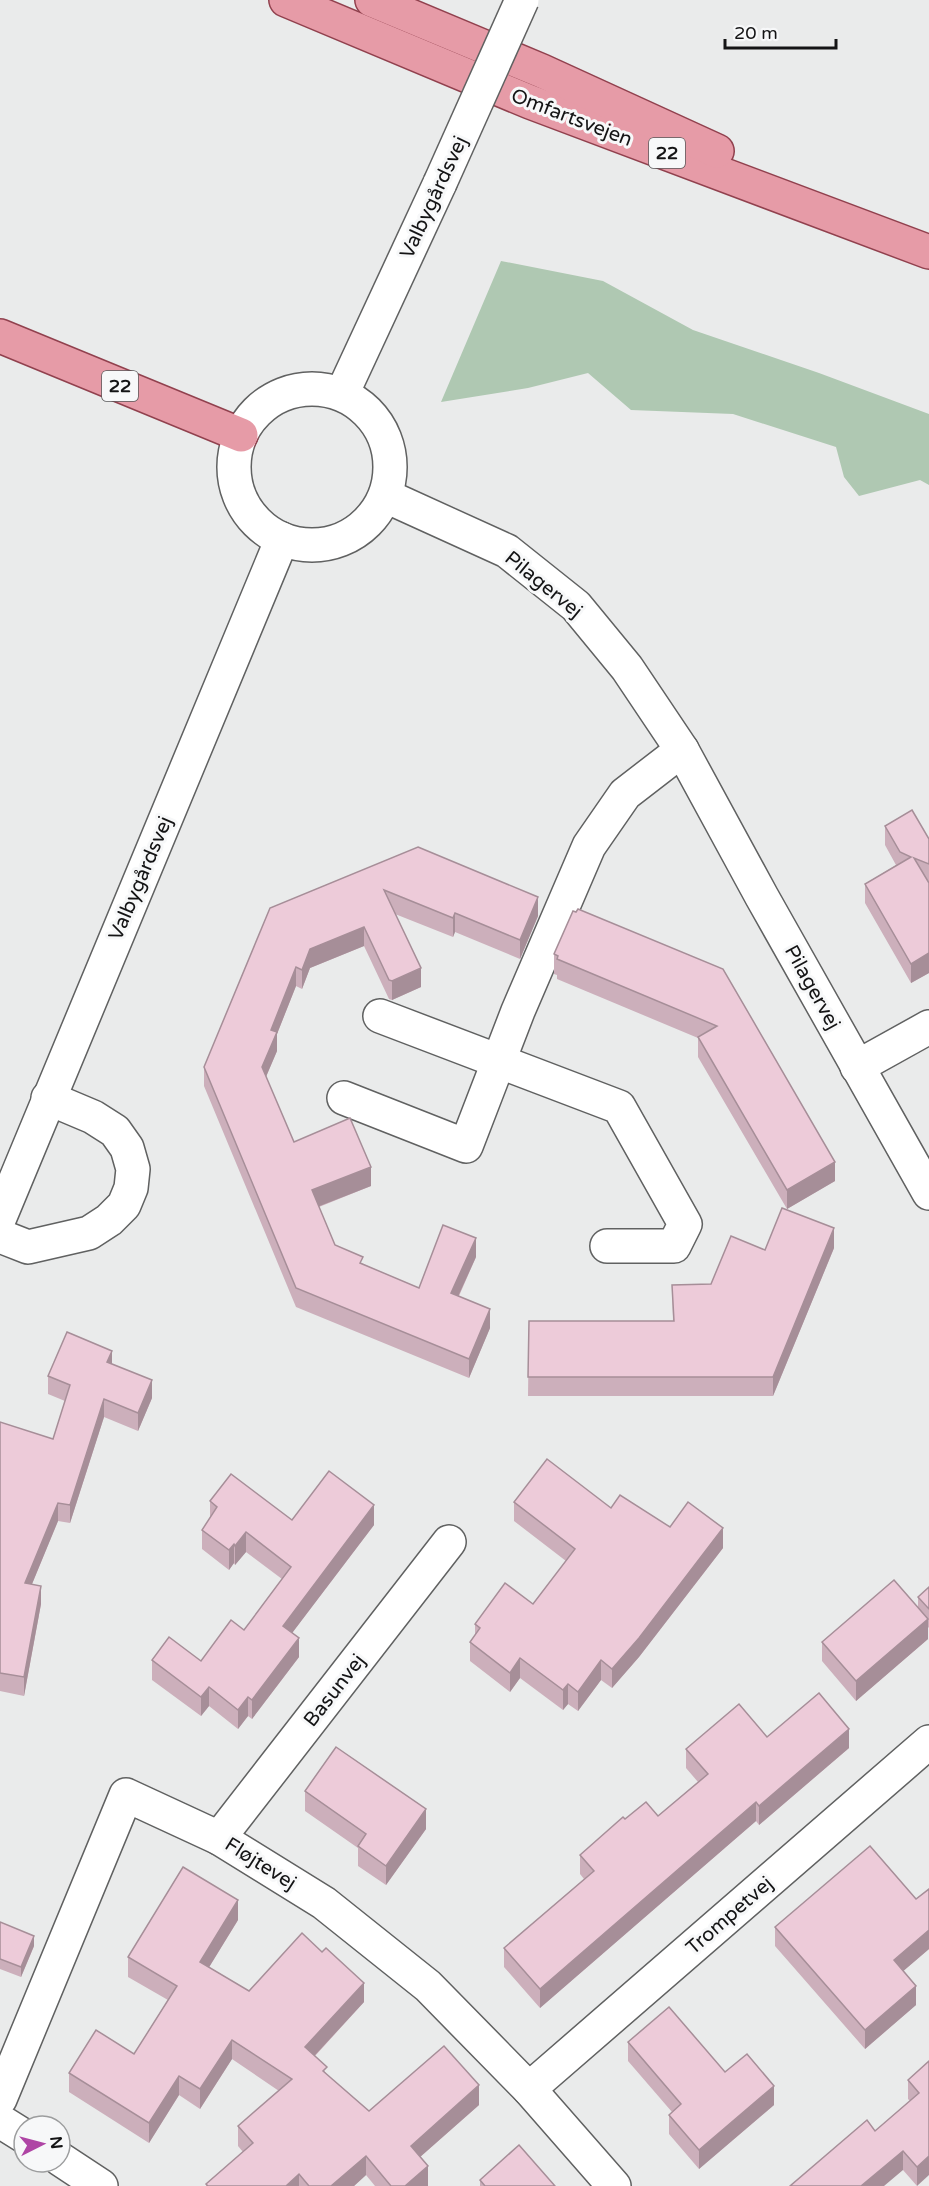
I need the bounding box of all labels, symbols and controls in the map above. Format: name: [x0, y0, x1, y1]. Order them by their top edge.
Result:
scale bar: [725, 12, 836, 50]
text: 20 m: [734, 22, 778, 44]
street label: Omfartsvejen: [508, 84, 636, 152]
street label: Valbygårdsvej: [395, 132, 473, 262]
road number: 22: [649, 138, 685, 168]
road number: 22: [102, 371, 138, 401]
street label: Pilagervej: [500, 546, 587, 623]
street label: Valbygårdsvej: [104, 813, 178, 944]
street label: Pilagervej: [779, 941, 845, 1034]
street label: Basunvej: [299, 1649, 371, 1732]
street label: Fløjtevej: [220, 1833, 301, 1895]
street label: Trompetvej: [681, 1872, 778, 1960]
north arrow: [12, 2114, 72, 2174]
text: N: [45, 2135, 67, 2150]

